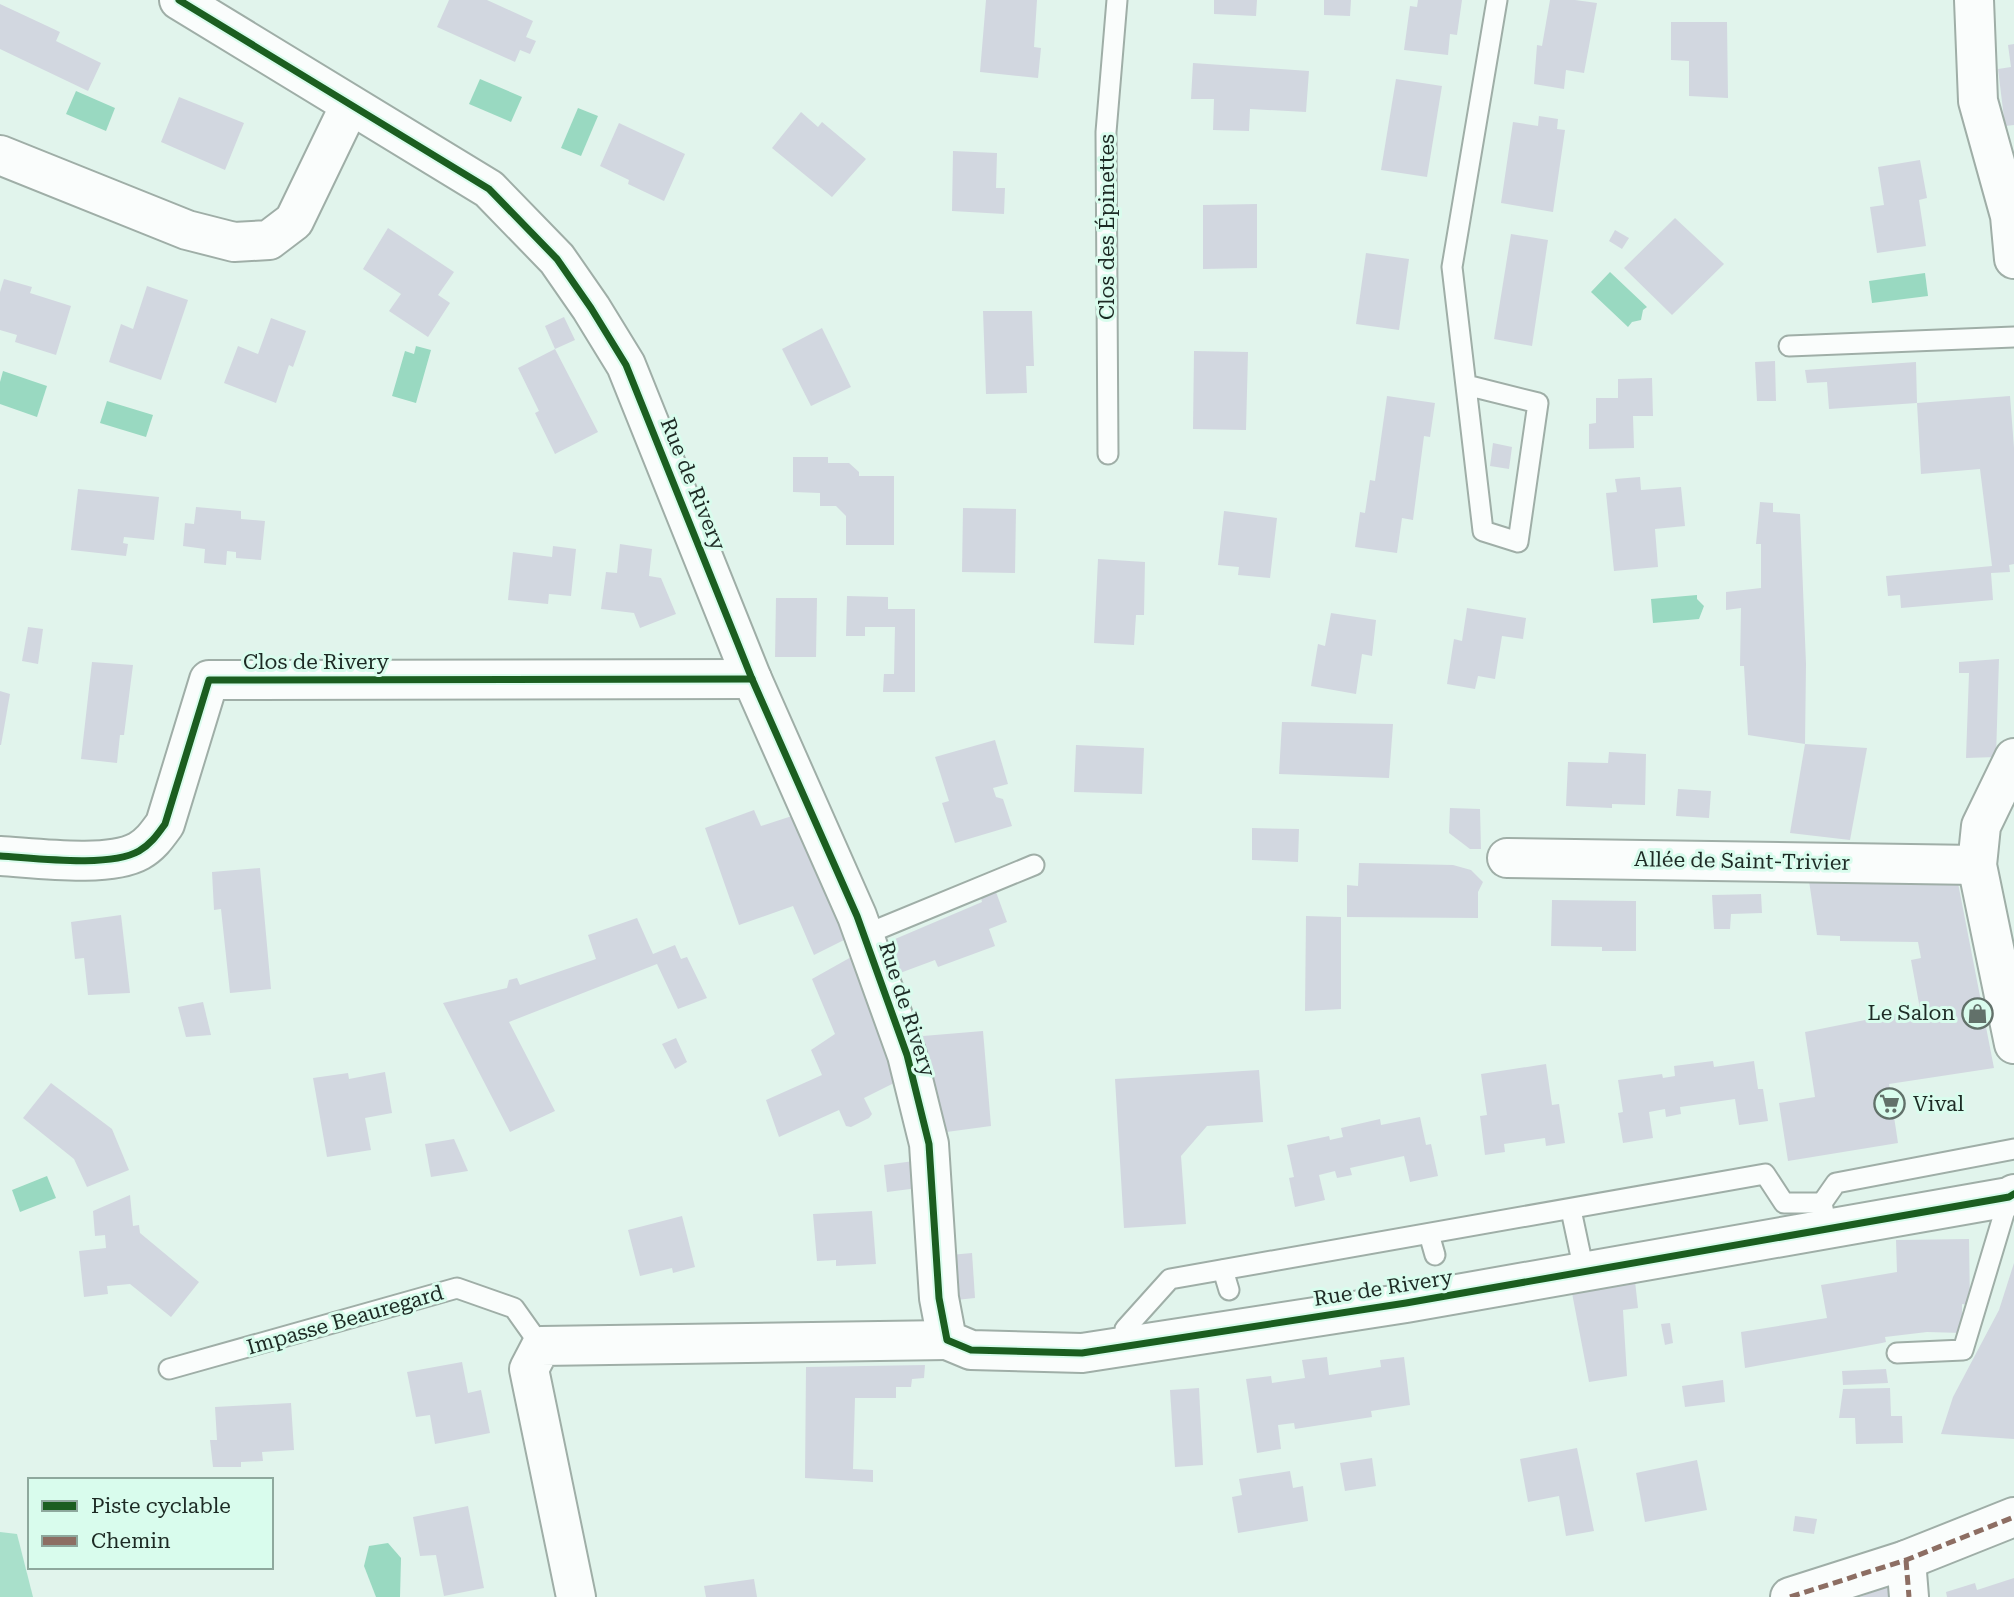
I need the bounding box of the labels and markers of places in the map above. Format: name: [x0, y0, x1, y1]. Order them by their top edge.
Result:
shop icon: Le Salon: [1961, 996, 1995, 1030]
place label: Le Salon: [1868, 1001, 1955, 1025]
supermarket icon: Vival: [1873, 1087, 1907, 1121]
place label: Vival: [1913, 1092, 1964, 1116]

